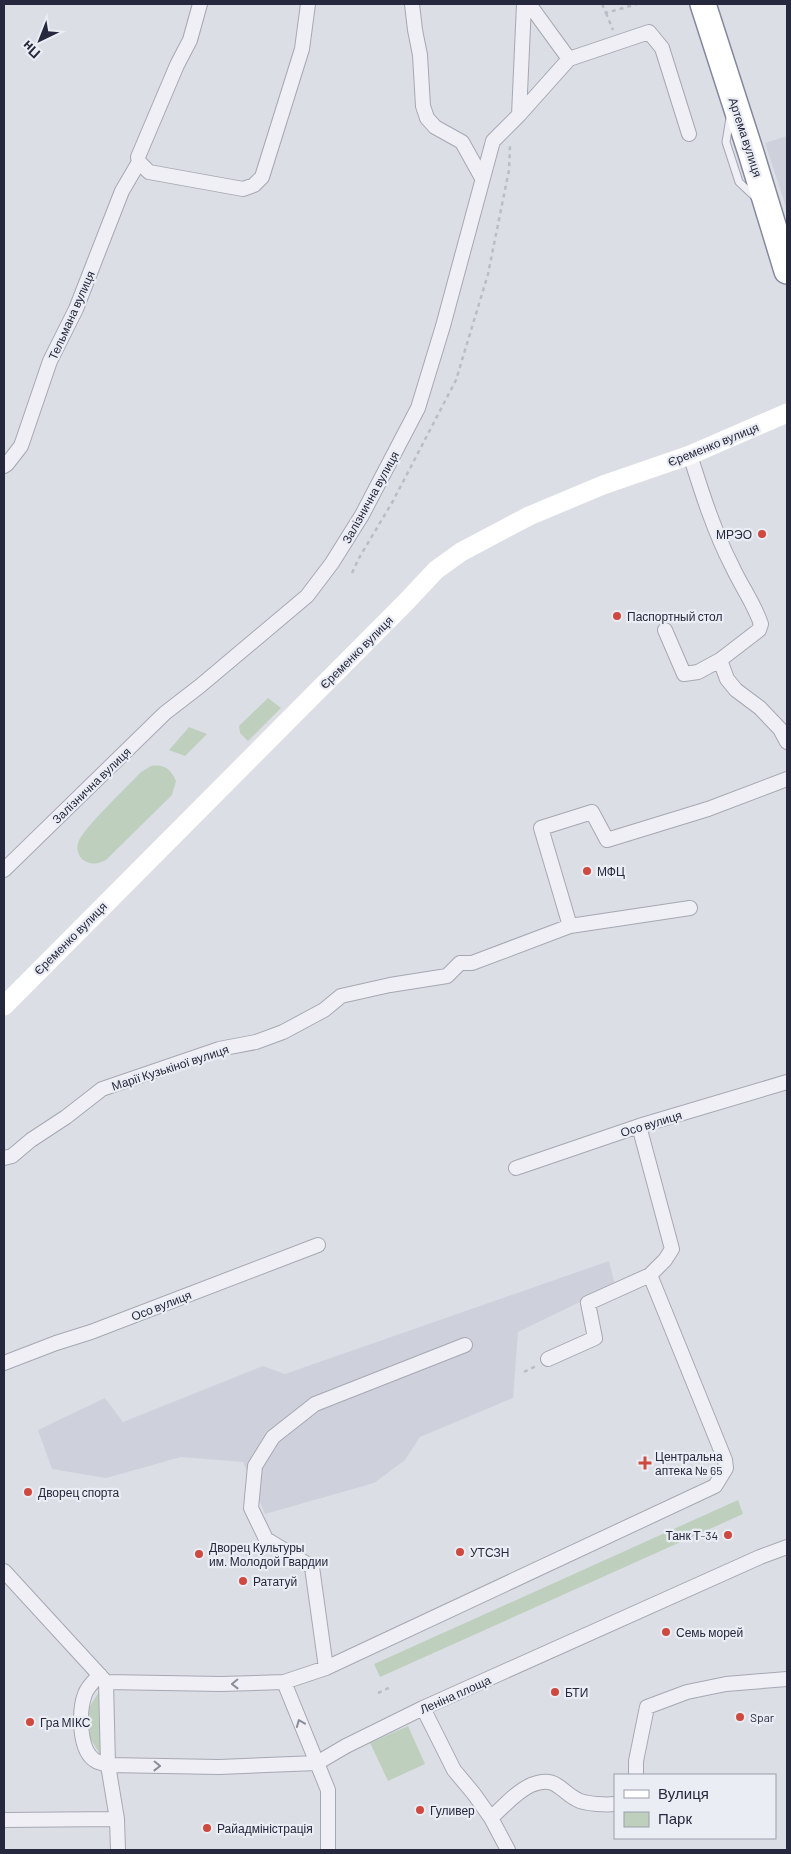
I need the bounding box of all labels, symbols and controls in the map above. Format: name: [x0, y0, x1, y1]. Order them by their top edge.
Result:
north arrow: [15, 15, 65, 65]
text: Пн: [18, 37, 43, 62]
street label: Артема вулиця: [726, 96, 765, 179]
street label: Тельмана вулиця: [45, 268, 98, 362]
street label: Єременко вулиця: [665, 419, 761, 470]
street label: Залізнична вулиця: [339, 448, 402, 546]
place label: МРЭО: [716, 527, 752, 541]
marker: МРЭО: [756, 528, 768, 540]
place label: Паспортный стол: [627, 609, 723, 624]
marker: Паспортный стол: [611, 610, 623, 622]
street label: Єременко вулиця: [317, 613, 396, 692]
street label: Залізнична вулиця: [49, 744, 134, 827]
place label: МФЦ: [597, 864, 625, 879]
marker: МФЦ: [581, 865, 593, 877]
street label: Єременко вулиця: [31, 899, 110, 978]
street label: Марії Кузькіної вулиця: [110, 1041, 231, 1094]
street label: Осо вулиця: [619, 1107, 684, 1140]
street label: Осо вулиця: [129, 1287, 193, 1324]
place label: Центральна аптека № 65: [655, 1449, 723, 1477]
marker: Центральна аптека № 65: [639, 1457, 651, 1469]
place label: Дворец спорта: [38, 1485, 120, 1500]
marker: Дворец спорта: [22, 1486, 34, 1498]
place label: Танк Т-34: [665, 1528, 718, 1542]
marker: Танк Т-34: [722, 1529, 734, 1541]
place label: Дворец Культуры им. Молодой Гвардии: [209, 1540, 328, 1569]
place label: УТСЗН: [470, 1545, 509, 1559]
marker: УТСЗН: [454, 1546, 466, 1558]
marker: Дворец Культуры им. Молодой Гвардии: [193, 1548, 205, 1560]
place label: Рататуй: [253, 1574, 297, 1589]
marker: Рататуй: [237, 1575, 249, 1587]
place label: Семь морей: [676, 1625, 743, 1640]
marker: Семь морей: [660, 1626, 672, 1638]
street label: Леніна площа: [417, 1672, 493, 1717]
one-way arrow: [231, 1678, 239, 1689]
place label: БТИ: [565, 1685, 588, 1699]
marker: БТИ: [549, 1686, 561, 1698]
place label: Spar: [750, 1710, 775, 1724]
marker: Spar: [734, 1711, 746, 1723]
place label: Гра МІКС: [40, 1715, 91, 1730]
marker: Гра МІКС: [24, 1716, 36, 1728]
one-way arrow: [296, 1719, 306, 1728]
one-way arrow: [153, 1761, 161, 1771]
legend: [614, 1774, 776, 1839]
text: Вулиця: [658, 1784, 709, 1802]
place label: Гуливер: [430, 1803, 475, 1818]
marker: Гуливер: [414, 1804, 426, 1816]
text: Парк: [658, 1809, 692, 1827]
place label: Райадміністрація: [217, 1821, 313, 1836]
marker: Райадміністрація: [201, 1822, 213, 1834]

